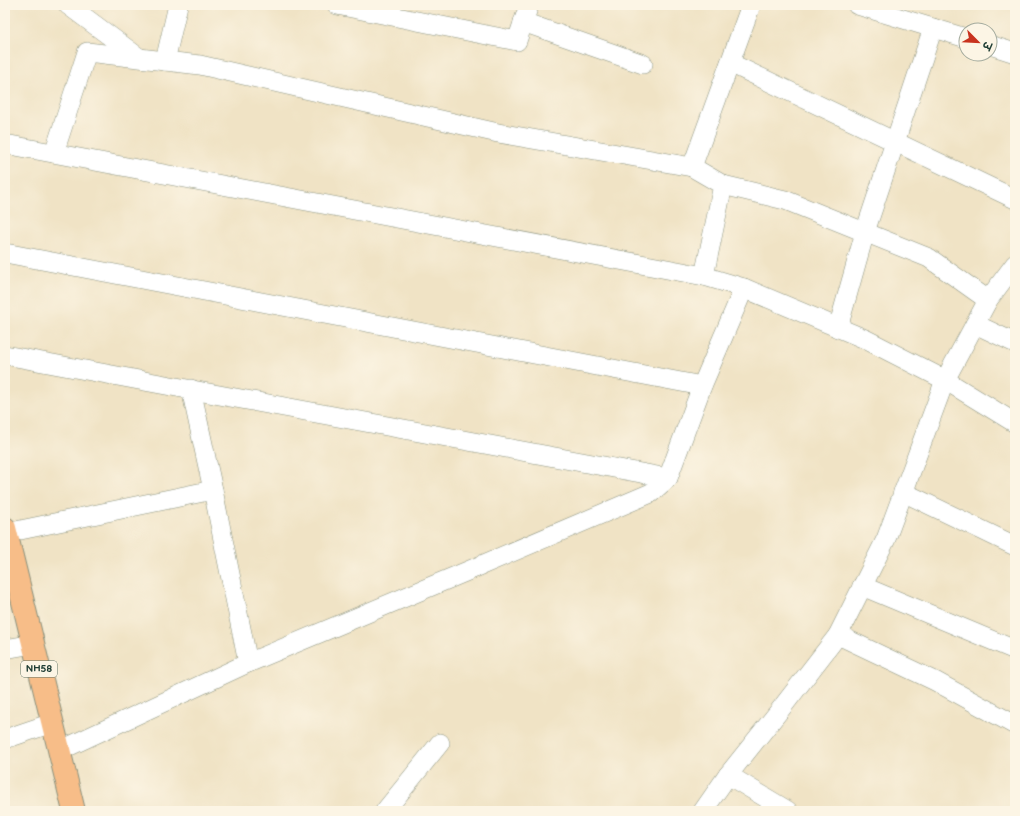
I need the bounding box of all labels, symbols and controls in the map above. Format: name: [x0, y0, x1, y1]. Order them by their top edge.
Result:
north arrow: [958, 22, 998, 62]
text: उ: [979, 39, 995, 53]
road number: NH58: [21, 661, 57, 677]

